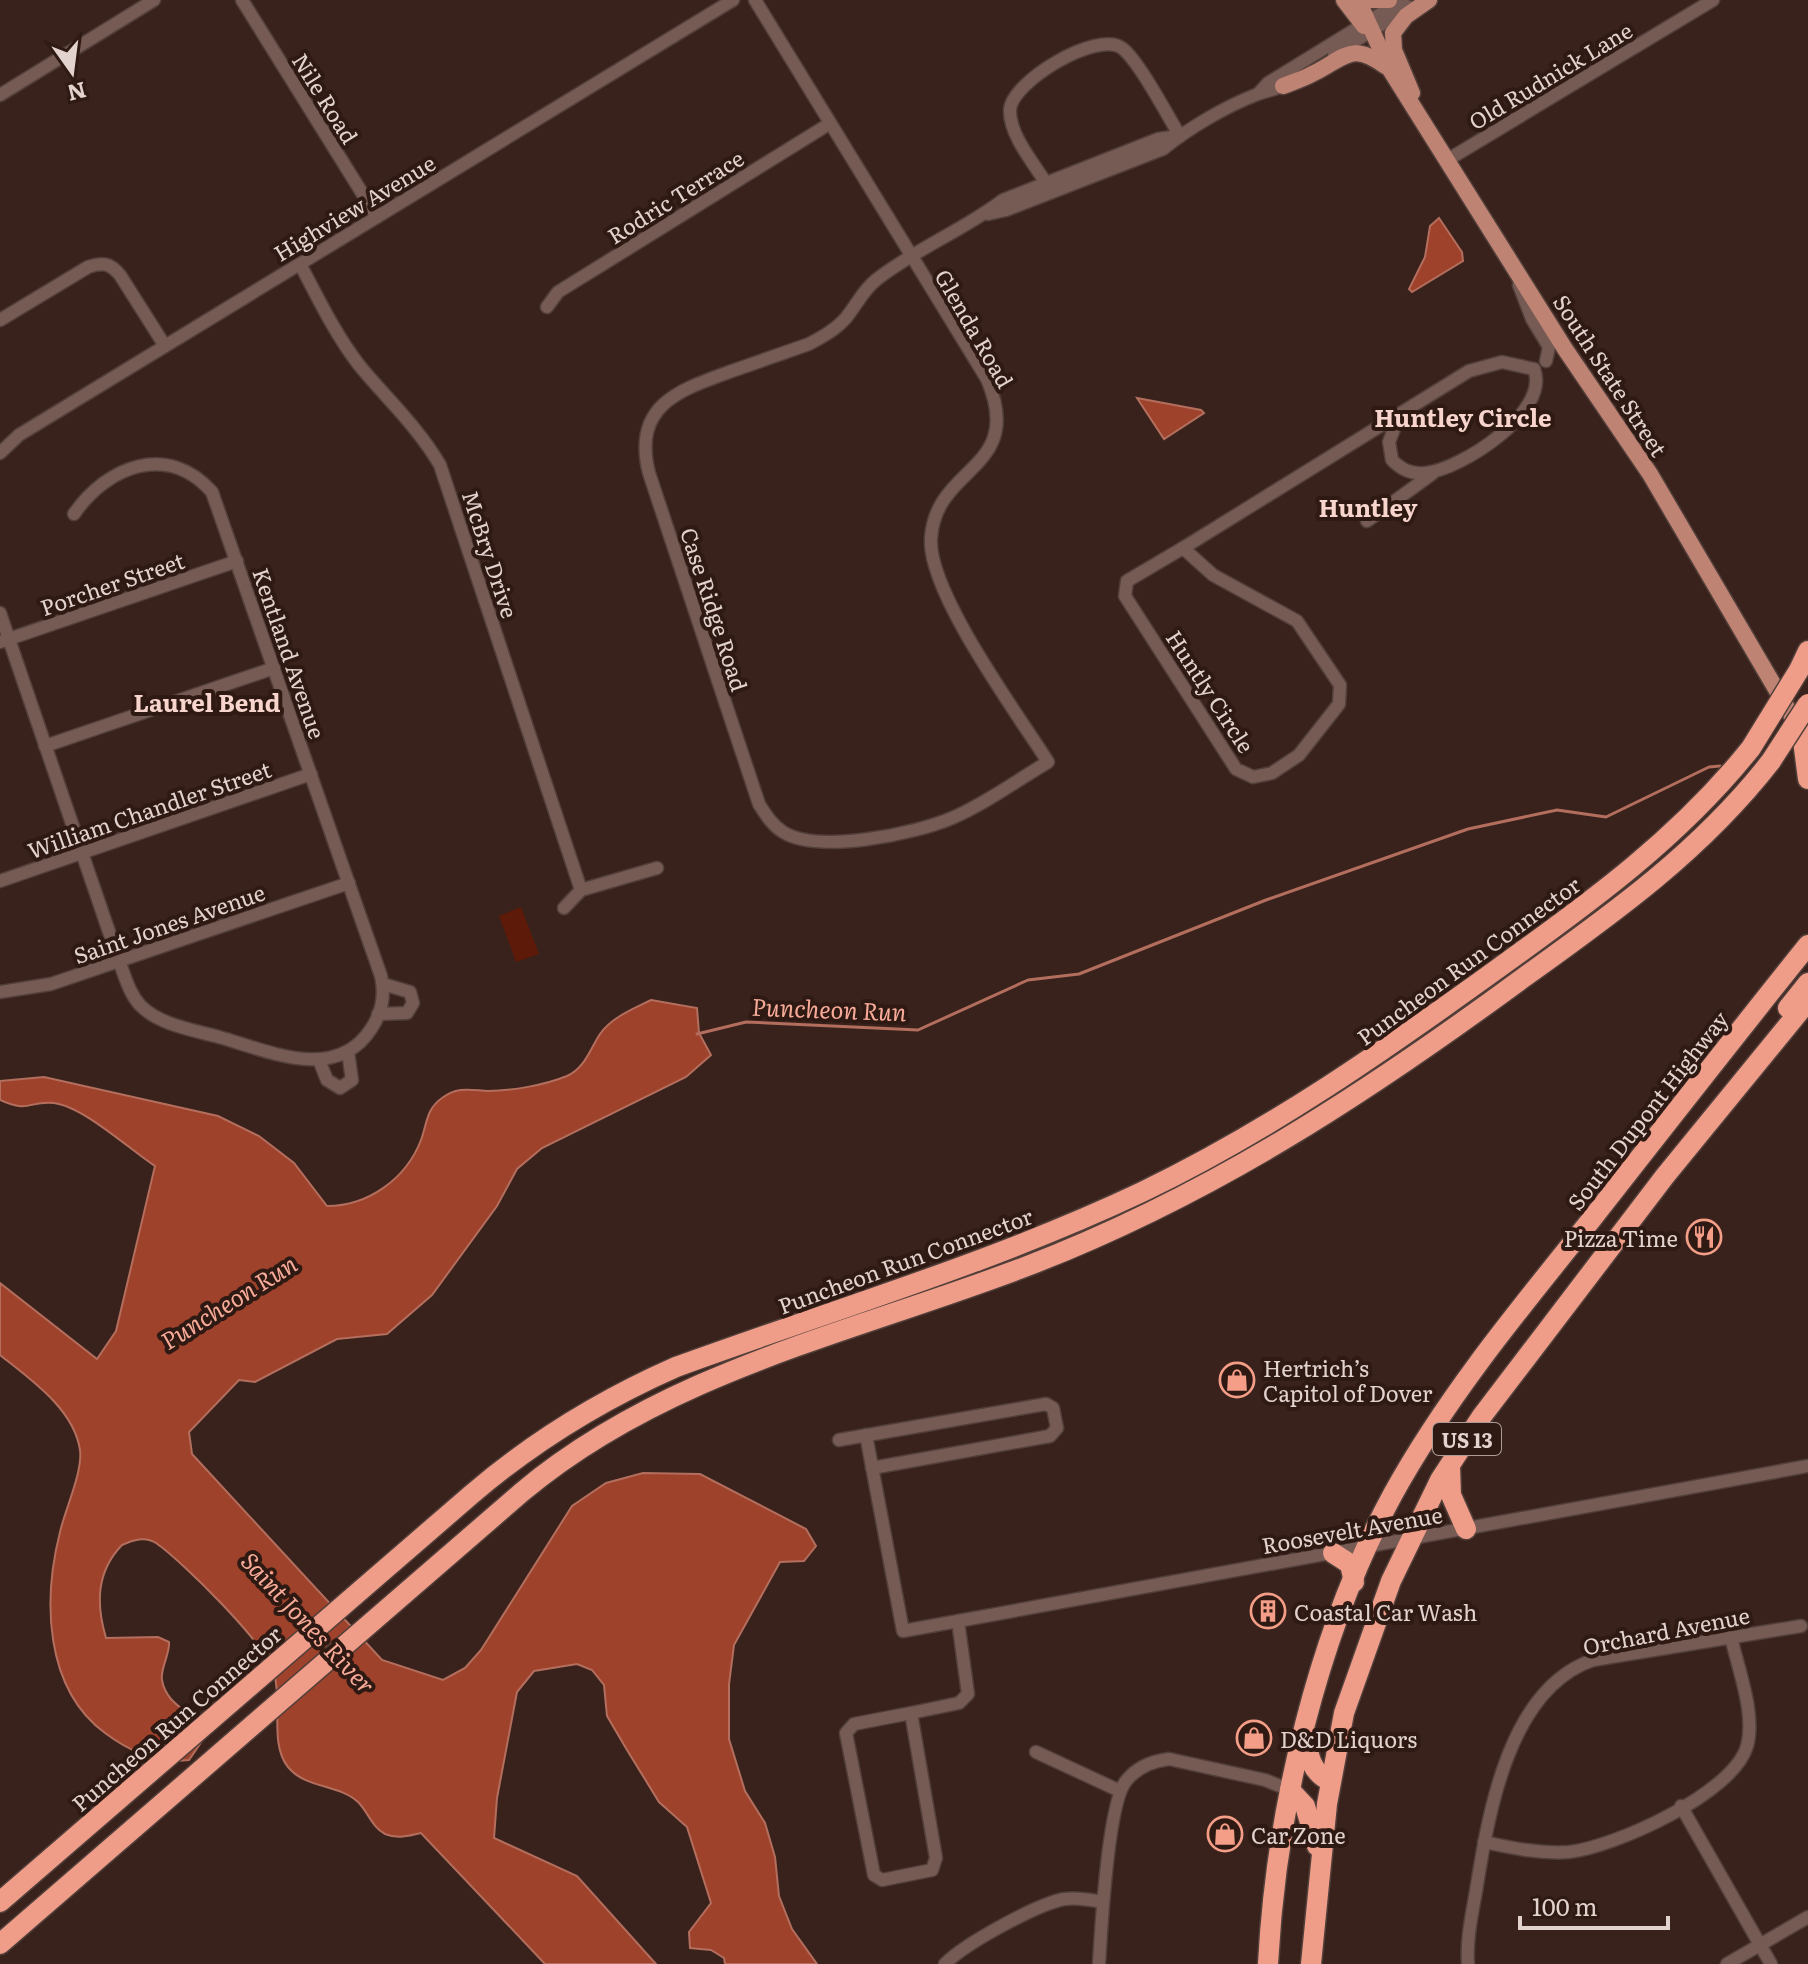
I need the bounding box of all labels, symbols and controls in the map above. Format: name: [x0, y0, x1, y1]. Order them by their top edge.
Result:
street label: Old Rudnick Lane: [1462, 13, 1638, 137]
north arrow: [32, 32, 112, 112]
street label: Nile Road: [285, 46, 367, 150]
text: N: [64, 75, 90, 111]
street label: Rodric Terrace: [600, 141, 750, 251]
street label: Highview Avenue: [267, 146, 441, 268]
street label: Glenda Road: [928, 262, 1022, 394]
street label: South State Street: [1546, 287, 1676, 463]
district label: Huntley Circle: [1374, 399, 1552, 434]
street label: McBry Drive: [455, 486, 527, 622]
district label: Huntley: [1319, 489, 1418, 524]
street label: Case Ridge Road: [673, 523, 757, 695]
street label: Porcher Street: [36, 543, 189, 623]
street label: Kentland Avenue: [245, 563, 335, 743]
street label: Huntly Circle: [1159, 623, 1263, 759]
district label: Laurel Bend: [133, 684, 281, 719]
street label: William Chandler Street: [23, 752, 275, 866]
street label: Puncheon Run Connector: [1350, 867, 1587, 1052]
street label: Saint Jones Avenue: [69, 875, 269, 971]
water label: Puncheon Run: [751, 988, 907, 1028]
street label: South Dupont Highway: [1559, 1003, 1736, 1217]
street label: Puncheon Run Connector: [773, 1198, 1038, 1321]
restaurant icon: Pizza Time: [1685, 1218, 1723, 1256]
place label: Pizza Time: [1564, 1221, 1678, 1254]
water label: Puncheon Run: [153, 1245, 303, 1357]
place label: Hertrich’s Capitol of Dover: [1263, 1351, 1433, 1409]
shop icon: Hertrich’s Capitol of Dover: [1218, 1361, 1256, 1399]
road number: US 13: [1433, 1423, 1501, 1455]
street label: Roosevelt Avenue: [1259, 1497, 1445, 1561]
water label: Saint Jones River: [234, 1543, 384, 1701]
building icon: Coastal Car Wash: [1249, 1592, 1287, 1630]
place label: Coastal Car Wash: [1294, 1595, 1477, 1628]
street label: Orchard Avenue: [1580, 1598, 1752, 1662]
street label: Puncheon Run Connector: [64, 1617, 289, 1819]
shop icon: D&D Liquors: [1235, 1719, 1273, 1757]
place label: D&D Liquors: [1280, 1722, 1417, 1755]
shop icon: Car Zone: [1206, 1815, 1244, 1853]
place label: Car Zone: [1251, 1818, 1346, 1851]
scale bar: [1520, 1880, 1668, 1930]
text: 100 m: [1532, 1888, 1598, 1923]

